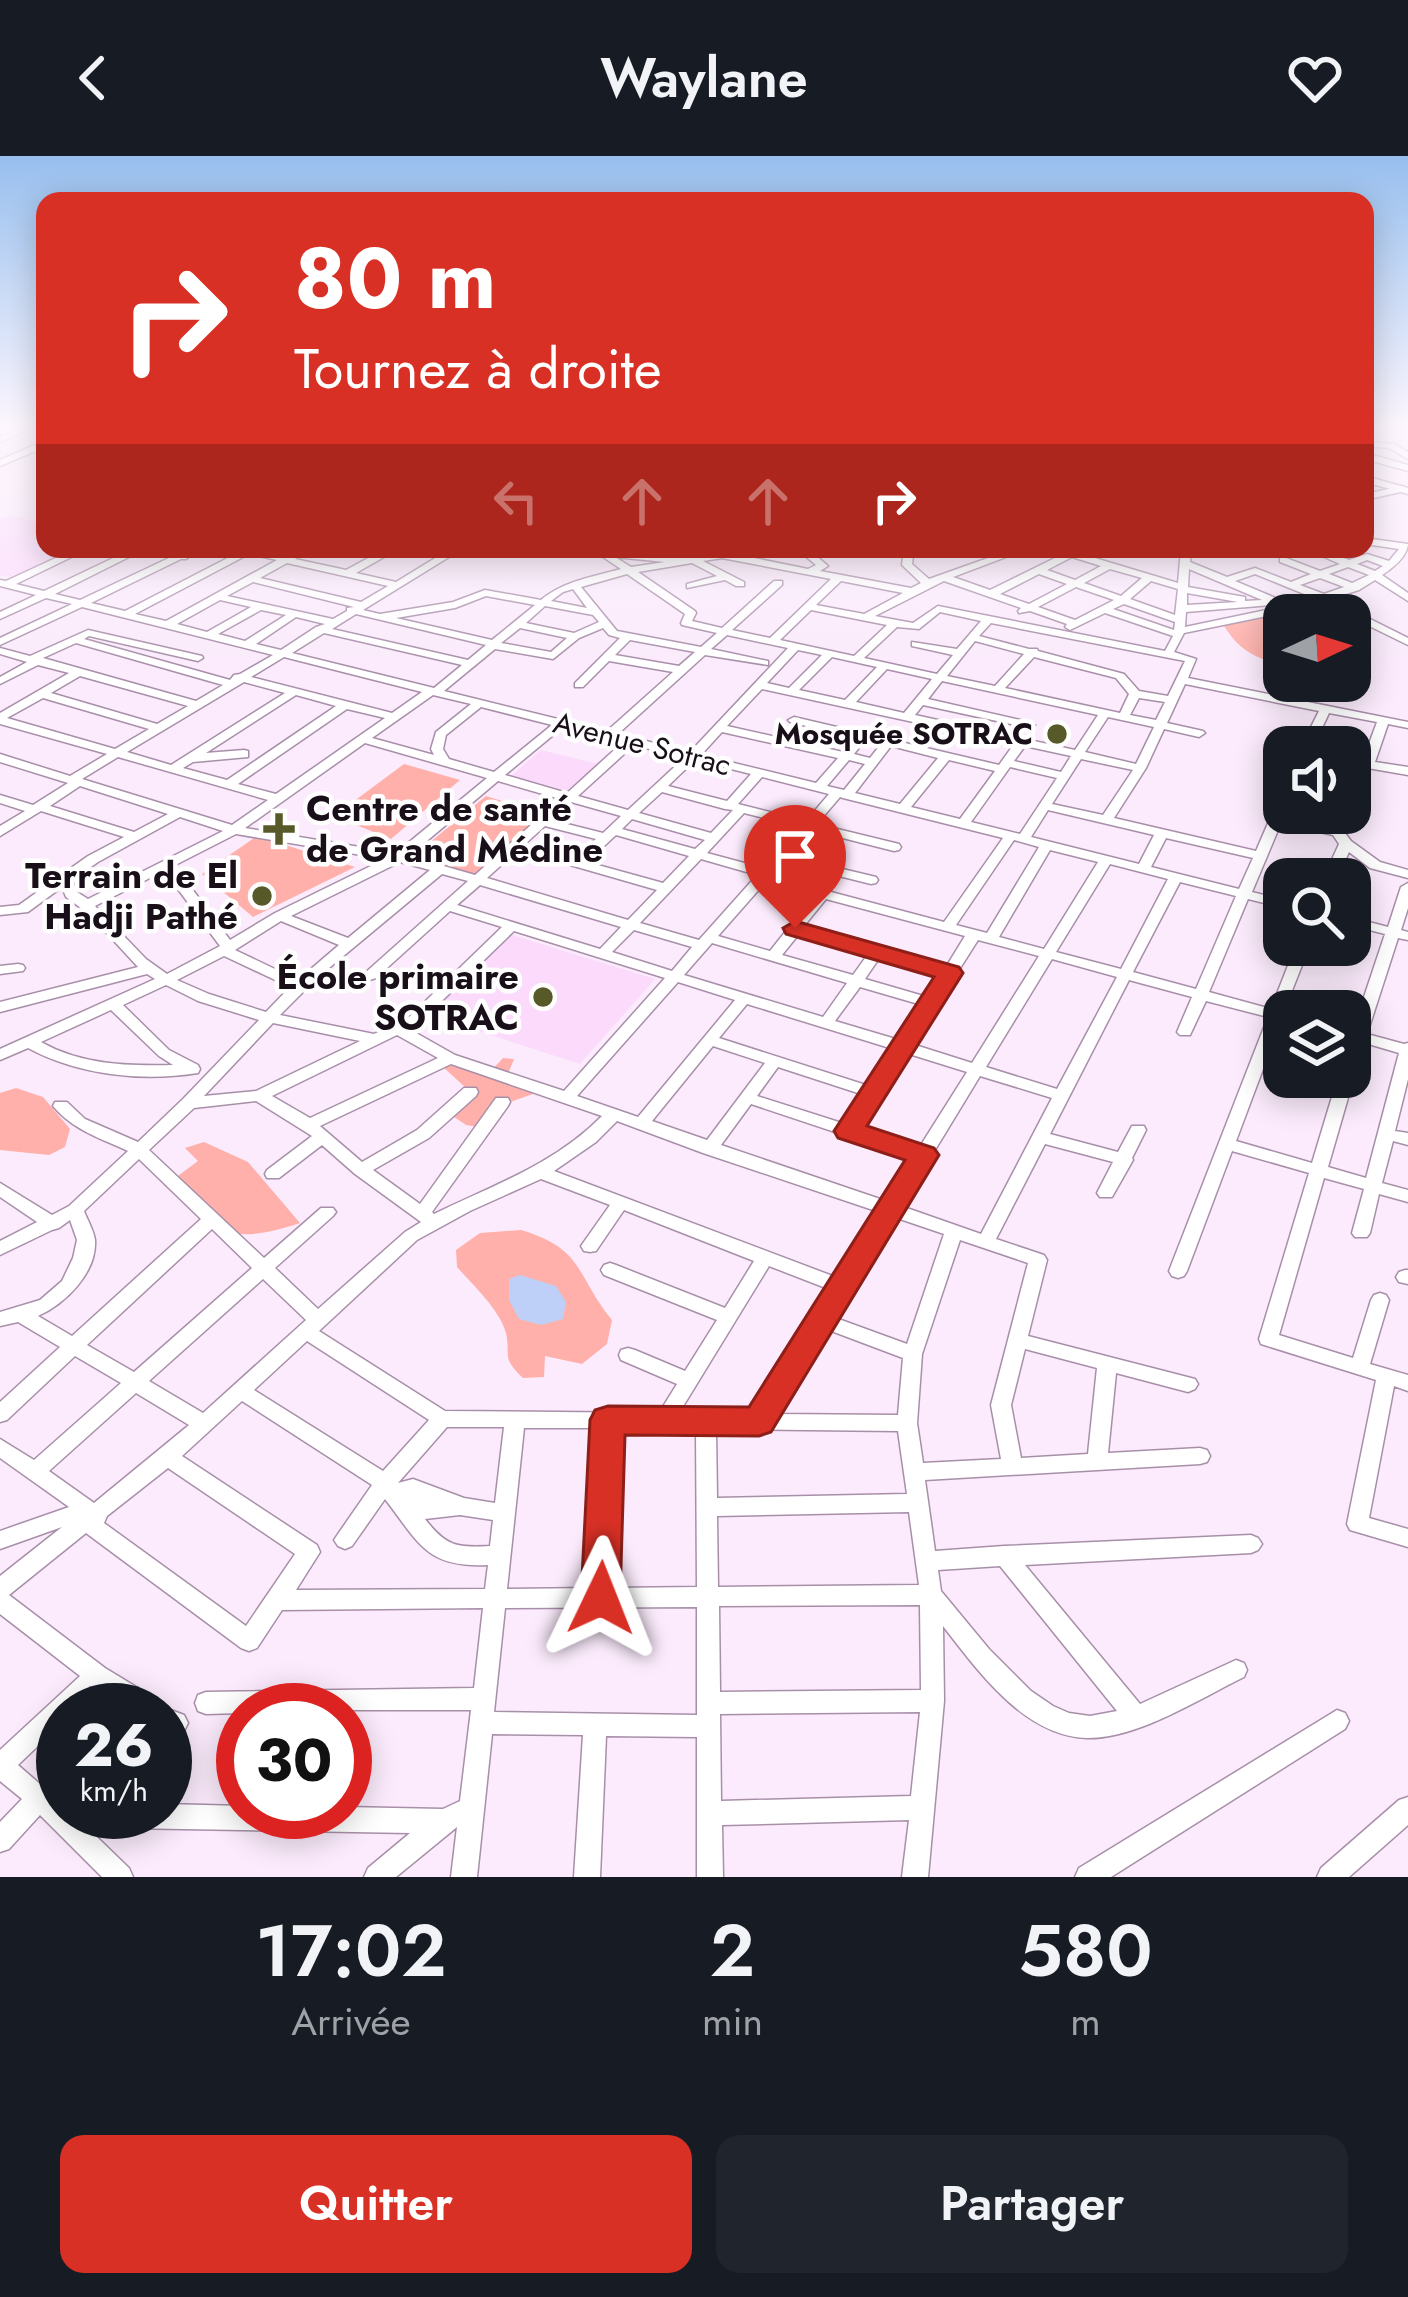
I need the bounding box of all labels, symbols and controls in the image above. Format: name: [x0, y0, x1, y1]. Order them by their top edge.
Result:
text: Waylane: [600, 39, 808, 117]
icon: back: [60, 45, 126, 111]
icon: heart: [1282, 45, 1348, 111]
text: 80 m: [294, 218, 496, 340]
icon: right: [96, 240, 252, 396]
text: Tournez à droite: [294, 330, 662, 408]
icon: left: [483, 468, 549, 534]
icon: ahead: [609, 468, 675, 534]
icon: ahead: [735, 468, 801, 534]
icon: right: [861, 468, 927, 534]
north arrow: [1263, 594, 1371, 702]
map controls: [1263, 594, 1371, 1098]
street label: Avenue Sotrac: [549, 701, 735, 786]
place label: Mosquée SOTRAC: [775, 712, 1033, 755]
marker: Mosquée SOTRAC: [1044, 721, 1070, 747]
button: sound: [1263, 726, 1371, 834]
place label: Centre de santé de Grand Médine: [306, 782, 603, 875]
pin: [744, 805, 846, 928]
marker: Centre de santé de Grand Médine: [263, 813, 295, 845]
icon: arrive: [762, 823, 828, 889]
place label: Terrain de El Hadji Pathé: [25, 849, 238, 942]
button: search: [1263, 858, 1371, 966]
marker: Terrain de El Hadji Pathé: [249, 883, 275, 909]
place label: École primaire SOTRAC: [276, 950, 519, 1043]
marker: École primaire SOTRAC: [530, 984, 556, 1010]
button: layers: [1263, 990, 1371, 1098]
position arrow: [538, 1535, 664, 1661]
speed limit sign: 30: [216, 1683, 372, 1839]
text: 26: [74, 1702, 154, 1789]
text: km/h: [80, 1769, 148, 1812]
text: 17:02: [255, 1899, 447, 2003]
text: 2: [710, 1899, 755, 2003]
text: 580: [1018, 1899, 1153, 2003]
text: Arrivée: [291, 1993, 411, 2050]
text: min: [702, 1993, 763, 2050]
text: m: [1070, 1993, 1101, 2050]
button: Quitter: [60, 2135, 692, 2273]
button: Partager: [716, 2135, 1348, 2273]

